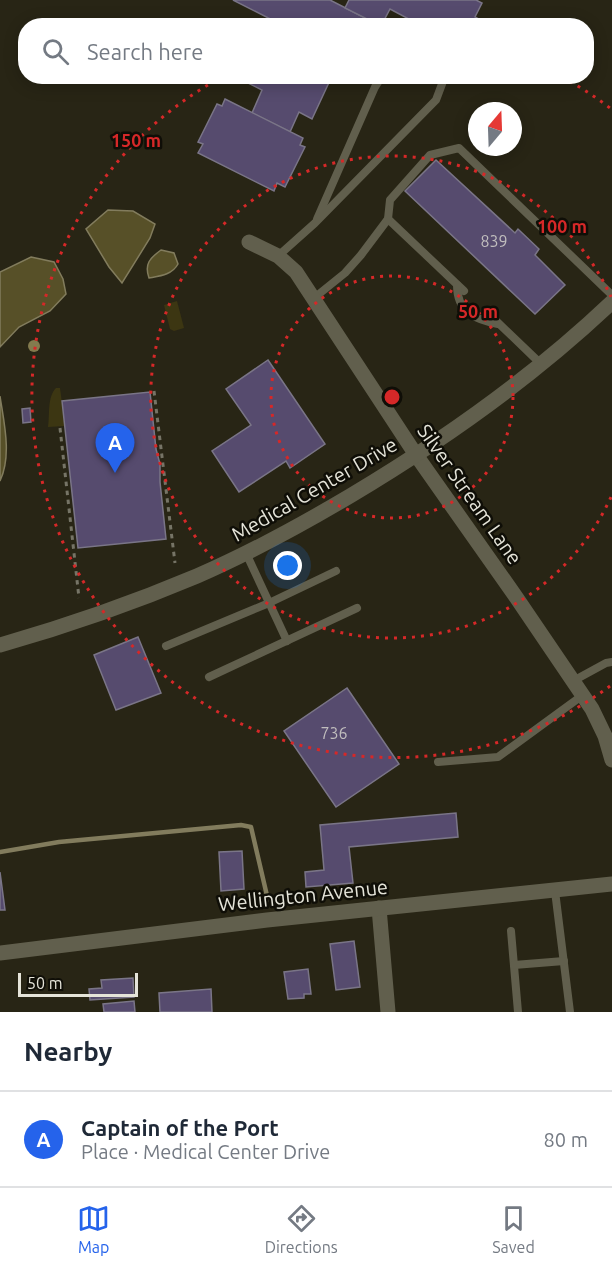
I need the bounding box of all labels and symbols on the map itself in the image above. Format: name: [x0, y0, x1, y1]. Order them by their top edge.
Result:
north arrow: [468, 102, 522, 156]
text: 150 m: [111, 130, 161, 150]
text: 100 m: [537, 216, 587, 236]
house number: 839: [480, 232, 508, 250]
text: 50 m: [458, 301, 498, 321]
centre of rings: [382, 387, 402, 407]
street label: Silver Stream Lane: [413, 420, 527, 568]
pin: A: [96, 424, 134, 473]
street label: Medical Center Drive: [227, 432, 401, 546]
your location: [273, 551, 302, 580]
house number: 736: [320, 724, 348, 742]
street label: Wellington Avenue: [217, 875, 389, 915]
scale bar: [18, 970, 138, 998]

